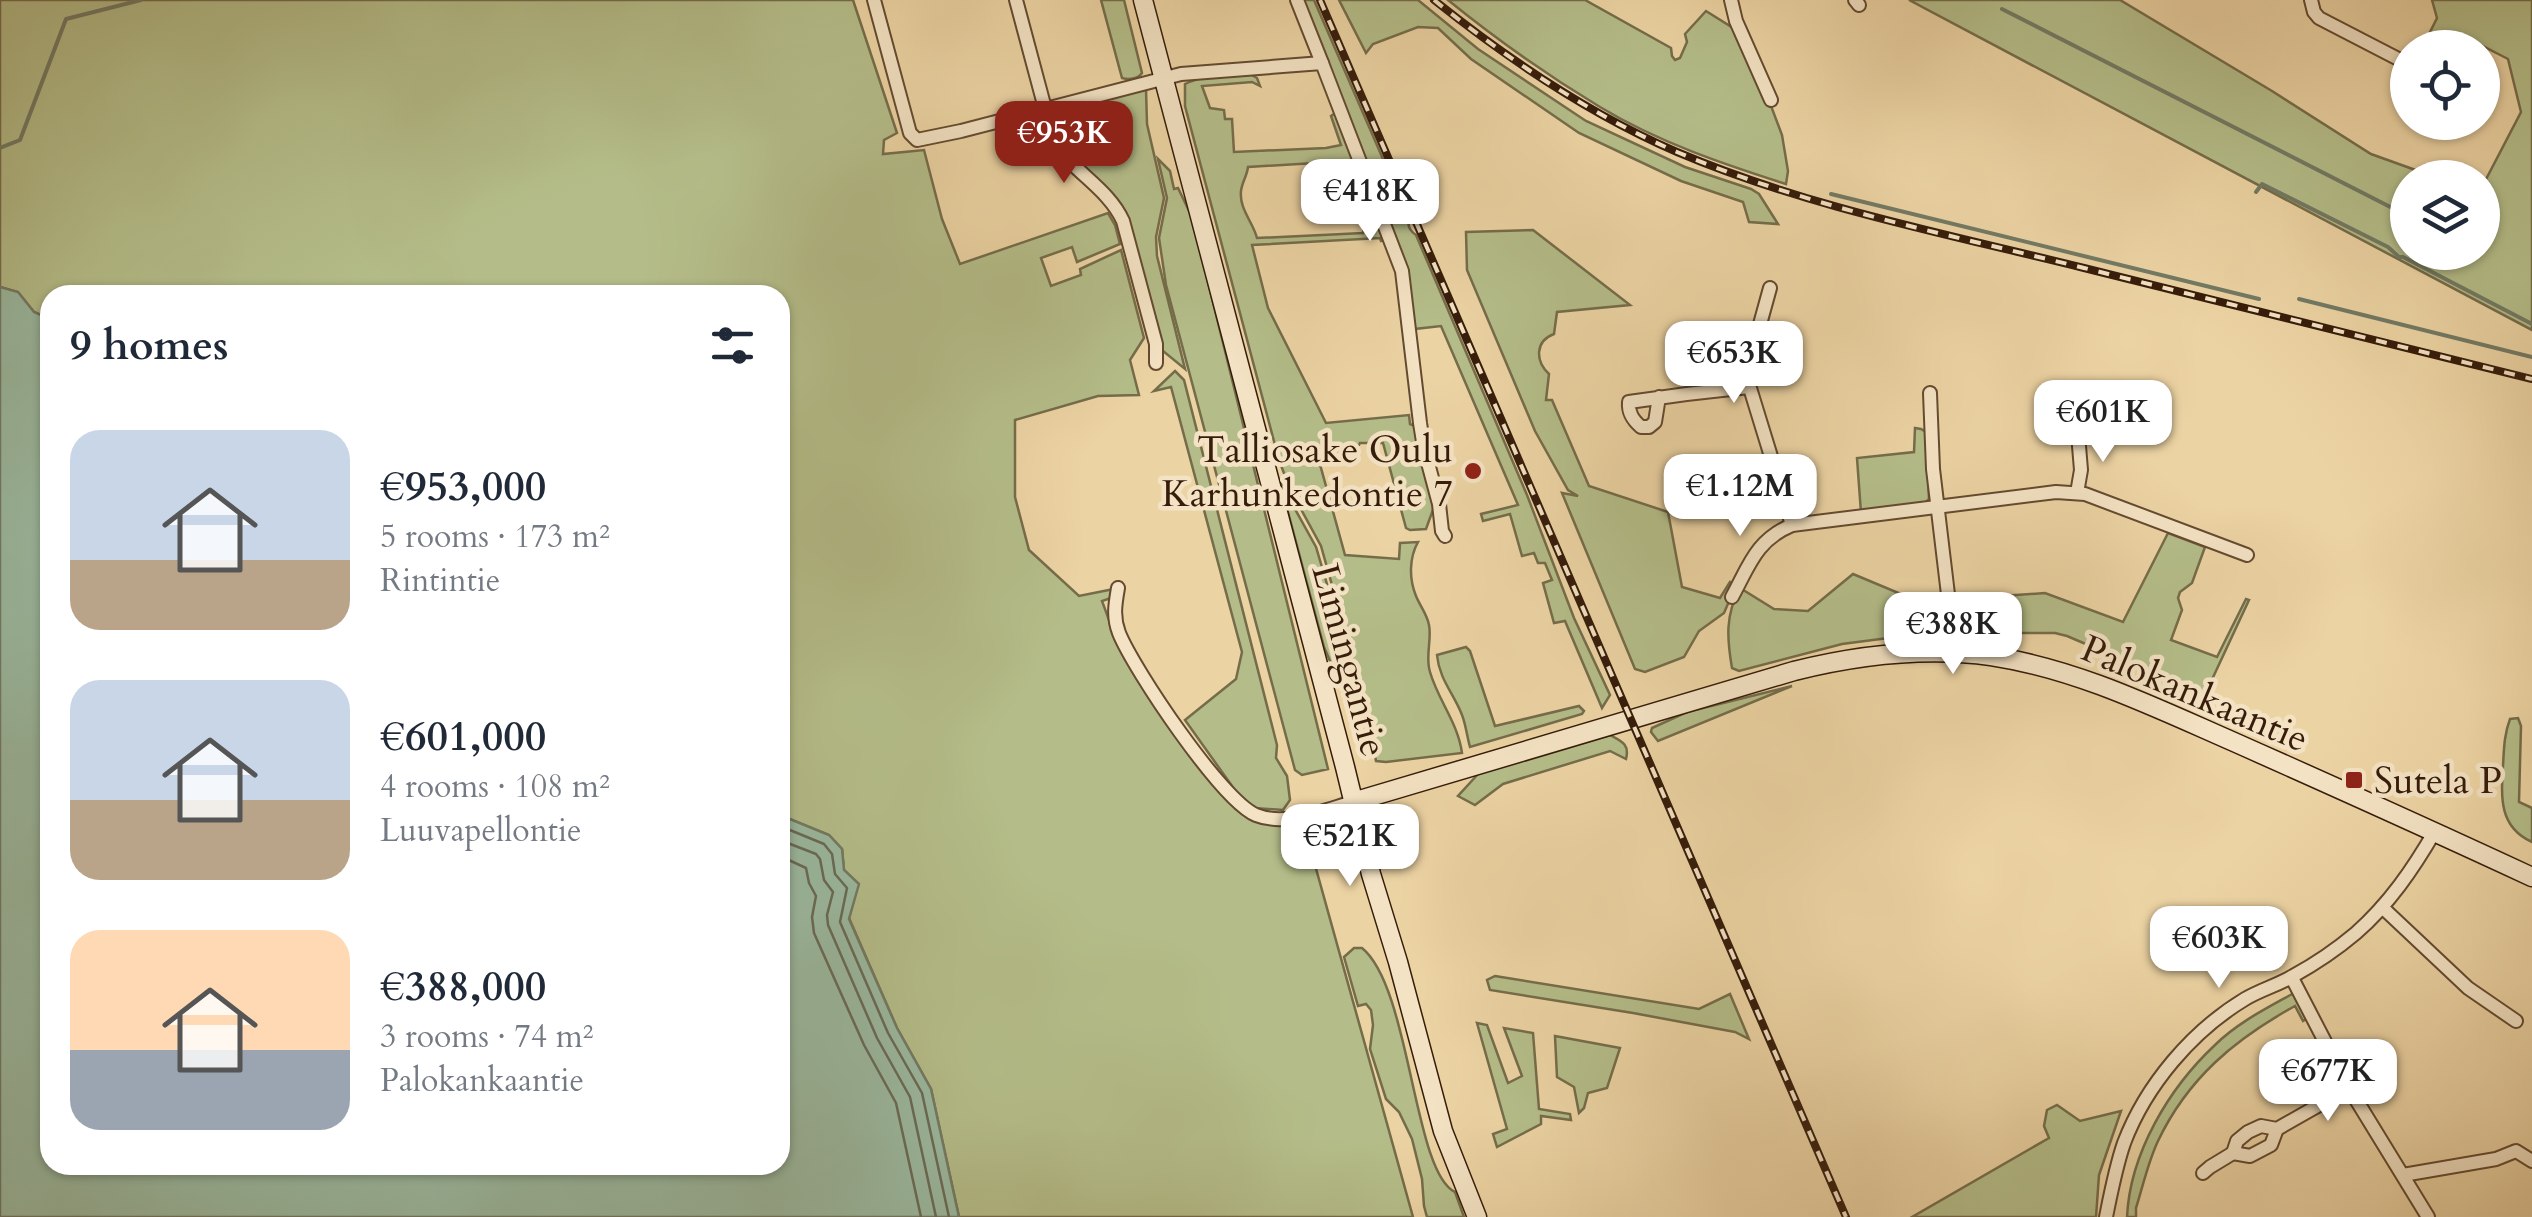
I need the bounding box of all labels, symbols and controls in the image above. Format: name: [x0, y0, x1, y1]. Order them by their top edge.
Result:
map controls: [2390, 30, 2500, 270]
button: locate: [2390, 30, 2500, 140]
pin: €953K: [994, 101, 1134, 186]
text: €953K: [1017, 111, 1111, 155]
pin: €418K: [1300, 159, 1440, 244]
button: layers: [2390, 160, 2500, 270]
text: €418K: [1323, 169, 1417, 213]
text: 9 homes: [70, 317, 228, 374]
icon: filters: [705, 318, 760, 373]
pin: €653K: [1664, 321, 1804, 406]
text: €653K: [1687, 331, 1781, 375]
pin: €601K: [2033, 380, 2173, 465]
text: €601K: [2056, 390, 2150, 434]
place label: Talliosake Oulu Karhunkedontie 7: [1162, 424, 1453, 520]
pin: €1.12M: [1659, 454, 1821, 539]
text: €953,000: [380, 458, 546, 515]
marker: Talliosake Oulu Karhunkedontie 7: [1462, 460, 1484, 482]
text: €1.12M: [1686, 464, 1794, 508]
icon: home: [150, 470, 270, 590]
text: 5 rooms · 173 m²: [380, 515, 610, 559]
street label: Limingantie: [1298, 558, 1400, 762]
text: Rintintie: [380, 559, 500, 603]
pin: €388K: [1883, 592, 2023, 677]
text: €388K: [1906, 602, 2000, 646]
street label: Palokankaantie: [2073, 623, 2316, 765]
text: €601,000: [380, 708, 546, 765]
icon: home: [150, 720, 270, 840]
place label: Sutela P: [2374, 755, 2502, 807]
text: 4 rooms · 108 m²: [380, 765, 610, 809]
marker: Sutela P: [2343, 769, 2365, 791]
pin: €521K: [1280, 804, 1420, 889]
text: Luuvapellontie: [380, 809, 581, 853]
text: €521K: [1303, 814, 1397, 858]
pin: €603K: [2149, 906, 2289, 991]
text: €603K: [2172, 916, 2266, 960]
text: €388,000: [380, 958, 546, 1015]
icon: home: [150, 970, 270, 1090]
text: 3 rooms · 74 m²: [380, 1015, 593, 1059]
pin: €677K: [2258, 1039, 2398, 1124]
text: €677K: [2281, 1049, 2375, 1093]
text: Palokankaantie: [380, 1059, 584, 1103]

